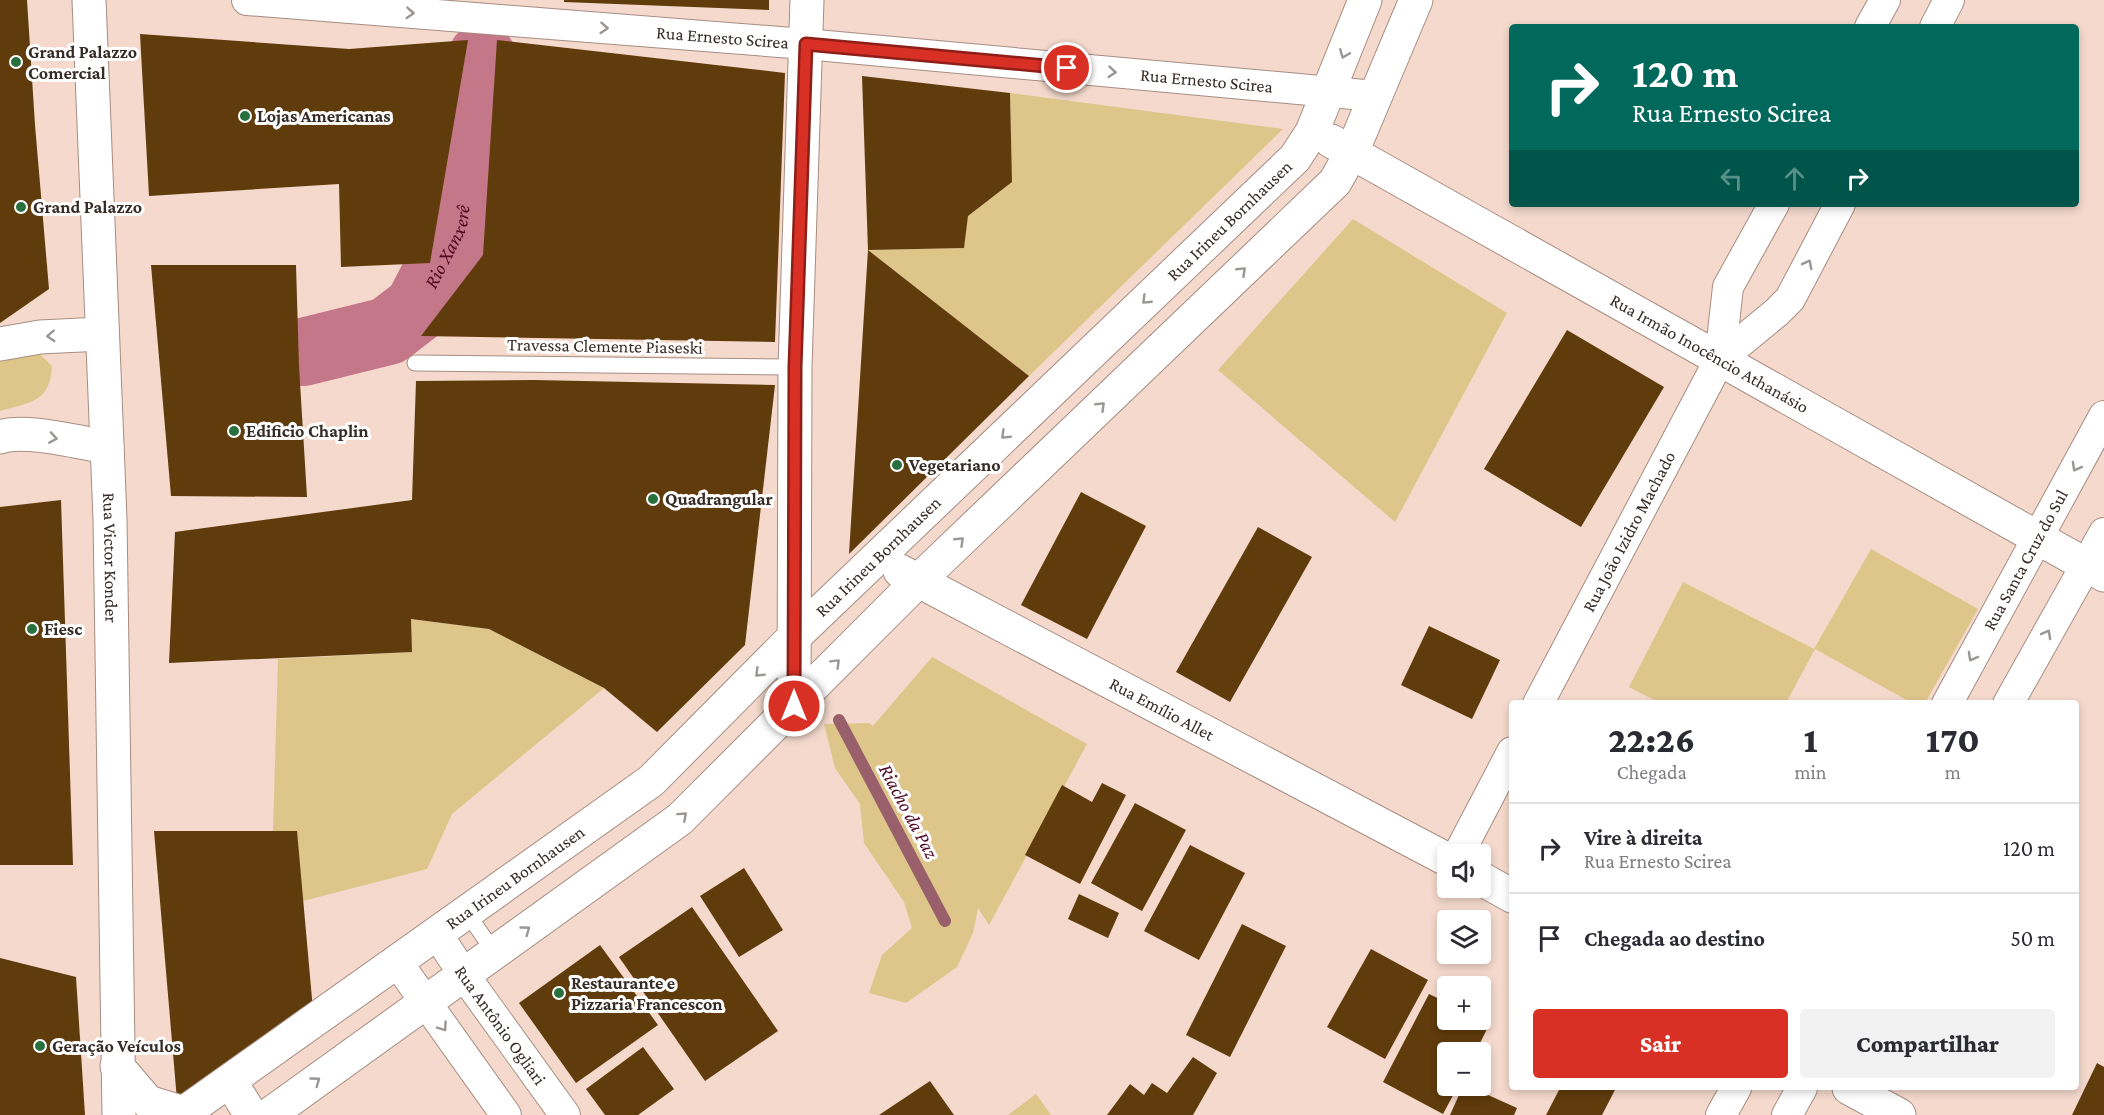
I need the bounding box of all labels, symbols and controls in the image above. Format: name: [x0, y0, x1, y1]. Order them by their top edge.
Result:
one-way arrow: [405, 6, 415, 19]
one-way arrow: [600, 21, 609, 34]
street label: Rua Ernesto Scirea: [655, 22, 790, 53]
place label: Grand Palazzo Comercial: [28, 42, 137, 83]
pin: [1041, 42, 1092, 93]
one-way arrow: [1339, 48, 1351, 59]
icon: right: [1533, 48, 1611, 126]
text: 120 m: [1632, 49, 1738, 96]
icon: arrive: [1050, 51, 1083, 84]
marker: Grand Palazzo Comercial: [9, 55, 23, 69]
one-way arrow: [1108, 65, 1117, 78]
street label: Rua Ernesto Scirea: [1139, 65, 1274, 97]
text: Rua Ernesto Scirea: [1632, 98, 1831, 128]
place label: Lojas Americanas: [257, 106, 391, 127]
marker: Lojas Americanas: [238, 109, 252, 123]
street label: Rua Irineu Bornhausen: [1163, 156, 1296, 285]
icon: left: [1715, 162, 1748, 195]
icon: ahead: [1778, 162, 1811, 195]
icon: right: [1841, 162, 1874, 195]
place label: Grand Palazzo: [33, 197, 142, 217]
marker: Grand Palazzo: [14, 200, 28, 214]
water label: Rio Xanxerê: [419, 203, 474, 292]
one-way arrow: [1801, 259, 1812, 270]
one-way arrow: [1235, 267, 1245, 278]
street label: Rua Irmão Inocêncio Athanásio: [1607, 290, 1812, 417]
one-way arrow: [1142, 293, 1153, 304]
one-way arrow: [46, 330, 55, 343]
street label: Travessa Clemente Piaseski: [507, 334, 703, 358]
one-way arrow: [1093, 402, 1104, 413]
place label: Edificio Chaplin: [246, 421, 369, 441]
marker: Edificio Chaplin: [227, 424, 241, 438]
one-way arrow: [1001, 428, 1012, 439]
one-way arrow: [49, 432, 58, 444]
street label: Rua João Izidro Machado: [1578, 448, 1680, 615]
place label: Vegetariano: [908, 455, 1001, 475]
marker: Vegetariano: [890, 458, 904, 472]
one-way arrow: [2072, 461, 2083, 471]
street label: Rua Santa Cruz do Sul: [1979, 486, 2072, 634]
place label: Quadrangular: [665, 489, 773, 509]
street label: Rua Victor Konder: [99, 492, 122, 623]
marker: Quadrangular: [646, 492, 660, 506]
street label: Rua Irineu Bornhausen: [812, 492, 945, 621]
one-way arrow: [952, 537, 963, 548]
place label: Fiesc: [44, 619, 82, 639]
marker: Fiesc: [25, 622, 39, 636]
one-way arrow: [2040, 630, 2051, 640]
one-way arrow: [1968, 650, 1979, 661]
one-way arrow: [829, 660, 840, 671]
one-way arrow: [755, 665, 766, 676]
street label: Rua Emílio Allet: [1106, 673, 1218, 745]
position arrow: [762, 674, 826, 738]
text: 22:26: [1608, 720, 1695, 760]
text: 1: [1803, 720, 1818, 760]
text: 170: [1926, 720, 1980, 760]
water label: Riacho da Paz: [875, 760, 943, 862]
text: Chegada: [1617, 761, 1687, 783]
text: min: [1794, 761, 1827, 783]
text: m: [1945, 761, 1961, 783]
one-way arrow: [676, 812, 687, 823]
street label: Rua Irineu Bornhausen: [442, 821, 589, 934]
text: Vire à direita: [1584, 825, 1703, 850]
icon: right: [1533, 832, 1566, 865]
text: 120 m: [2003, 836, 2055, 861]
map controls: [1437, 844, 1491, 1096]
button: sound: [1437, 844, 1491, 898]
text: Rua Ernesto Scirea: [1584, 850, 1732, 872]
button: layers: [1437, 910, 1491, 964]
icon: arrive: [1533, 922, 1566, 955]
one-way arrow: [519, 926, 530, 937]
text: Chegada ao destino: [1584, 926, 1765, 951]
text: 50 m: [2010, 926, 2055, 951]
street label: Rua Antônio Ogliari: [451, 962, 550, 1089]
place label: Restaurante e Pizzaria Francescon: [571, 973, 723, 1014]
button: +: [1437, 976, 1491, 1030]
marker: Restaurante e Pizzaria Francescon: [552, 986, 566, 1000]
button: Sair: [1533, 1009, 1788, 1078]
button: Compartilhar: [1800, 1009, 2055, 1078]
one-way arrow: [436, 1020, 447, 1031]
place label: Geração Veículos: [52, 1036, 181, 1056]
marker: Geração Veículos: [33, 1039, 47, 1053]
button: −: [1437, 1042, 1491, 1096]
one-way arrow: [309, 1077, 320, 1088]

